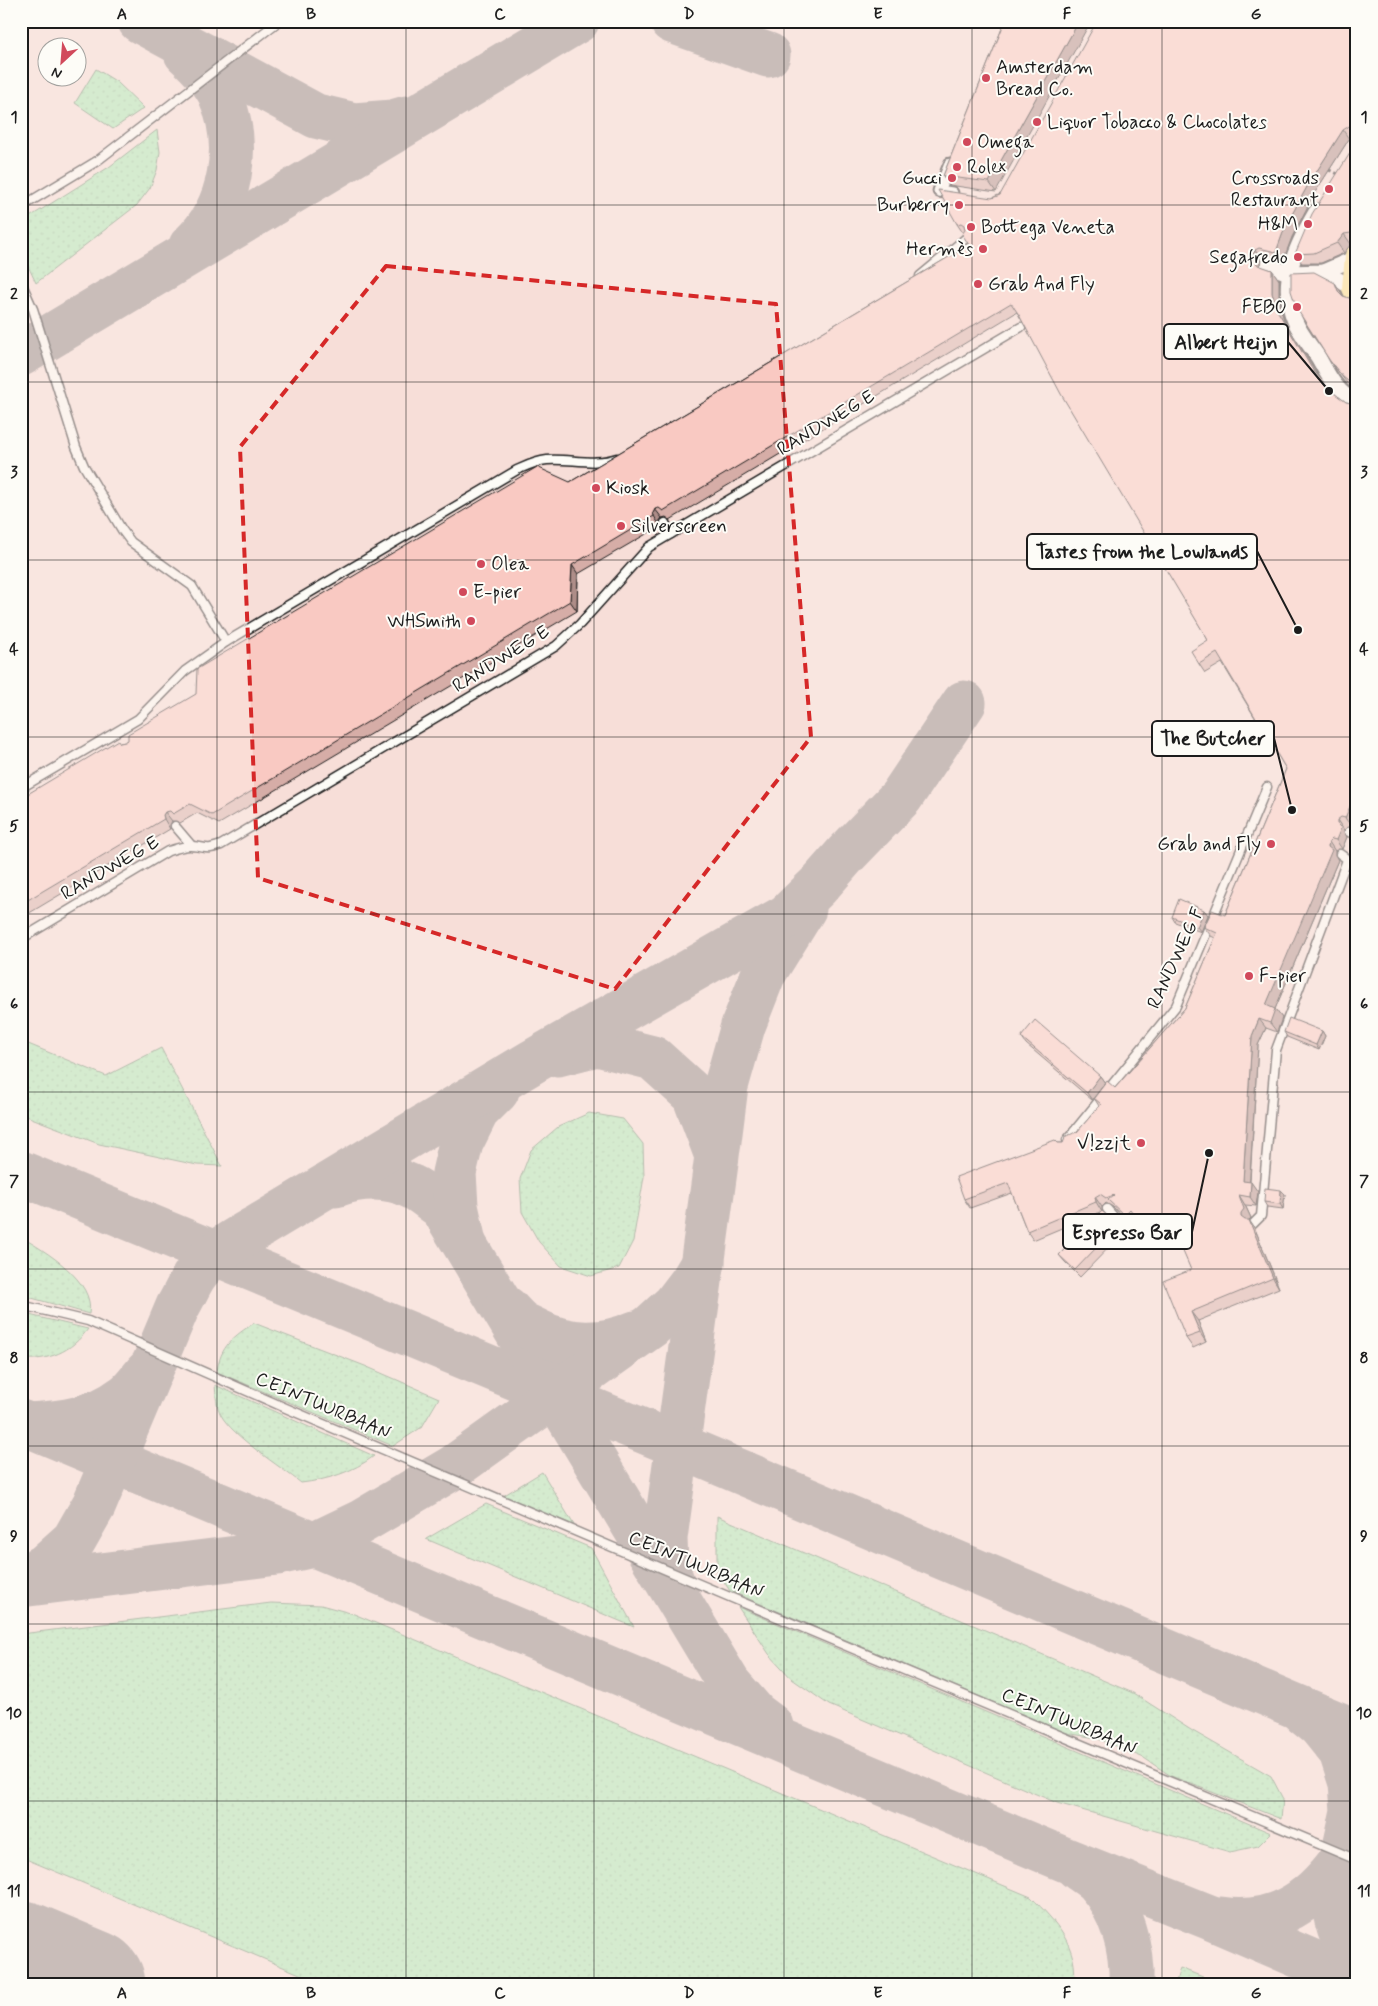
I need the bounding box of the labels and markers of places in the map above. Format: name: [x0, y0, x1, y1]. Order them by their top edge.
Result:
place label: Amsterdam Bread Co.: [996, 55, 1093, 102]
marker: Amsterdam Bread Co.: [980, 72, 992, 84]
place label: Liquor Tobacco & Chocolates: [1047, 110, 1268, 135]
marker: Liquor Tobacco & Chocolates: [1031, 116, 1043, 128]
place label: Omega: [977, 130, 1034, 158]
marker: Omega: [961, 136, 973, 148]
place label: Rolex: [967, 155, 1007, 180]
marker: Rolex: [951, 161, 963, 173]
place label: Gucci: [902, 166, 942, 191]
place label: Crossroads Restaurant: [1231, 166, 1319, 213]
marker: Gucci: [946, 172, 958, 184]
marker: Crossroads Restaurant: [1323, 183, 1335, 195]
place label: Burberry: [877, 193, 949, 218]
marker: Burberry: [953, 199, 965, 211]
place label: H&M: [1258, 212, 1298, 237]
place label: Bottega Veneta: [981, 215, 1115, 241]
marker: H&M: [1302, 218, 1314, 230]
marker: Bottega Veneta: [965, 221, 977, 233]
place label: Hermès: [906, 237, 974, 262]
marker: Hermès: [977, 243, 989, 255]
place label: Segafredo: [1209, 245, 1288, 273]
marker: Segafredo: [1292, 251, 1304, 263]
place label: Grab And Fly: [988, 272, 1095, 297]
marker: Grab And Fly: [972, 278, 984, 290]
place label: FEBO: [1242, 295, 1287, 320]
marker: FEBO: [1291, 301, 1303, 313]
callout: Albert Heijn: [1164, 324, 1288, 359]
place label: Kiosk: [606, 476, 649, 501]
marker: Kiosk: [590, 482, 602, 494]
place label: Silverscreen: [631, 514, 727, 539]
marker: Silverscreen: [615, 520, 627, 532]
callout: Tastes from the Lowlands: [1027, 534, 1257, 569]
place label: Olea: [491, 552, 530, 577]
marker: Olea: [475, 558, 487, 570]
place label: E-pier: [473, 580, 521, 605]
marker: E-pier: [457, 586, 469, 598]
place label: WHSmith: [387, 609, 461, 634]
marker: WHSmith: [465, 615, 477, 627]
callout: The Butcher: [1152, 721, 1274, 756]
place label: Grab and Fly: [1157, 832, 1261, 857]
marker: Grab and Fly: [1265, 838, 1277, 850]
place label: F-pier: [1259, 964, 1306, 989]
marker: F-pier: [1243, 970, 1255, 982]
place label: V!zz¡t: [1077, 1131, 1131, 1156]
marker: V!zz¡t: [1135, 1137, 1147, 1149]
callout: Espresso Bar: [1063, 1214, 1192, 1249]

